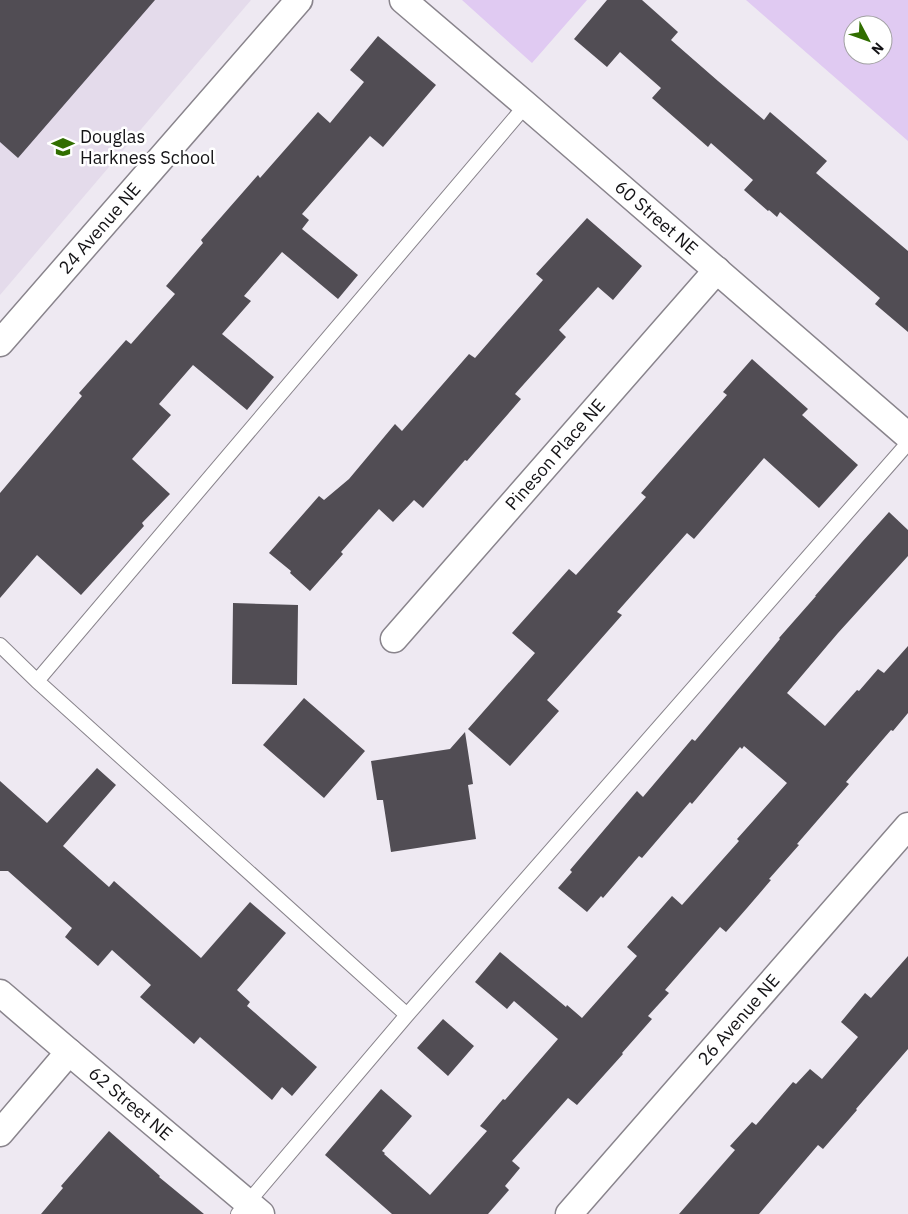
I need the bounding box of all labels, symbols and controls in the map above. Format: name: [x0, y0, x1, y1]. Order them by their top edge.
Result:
north arrow: [843, 15, 893, 65]
text: N: [868, 39, 888, 58]
place label: Douglas Harkness School: [80, 125, 215, 169]
school or university icon: Douglas Harkness School: [50, 134, 76, 160]
street label: 60 Street NE: [610, 175, 703, 260]
street label: 24 Avenue NE: [54, 178, 145, 278]
street label: Pineson Place NE: [500, 394, 610, 515]
street label: 26 Avenue NE: [692, 969, 784, 1070]
street label: 62 Street NE: [84, 1061, 177, 1145]

